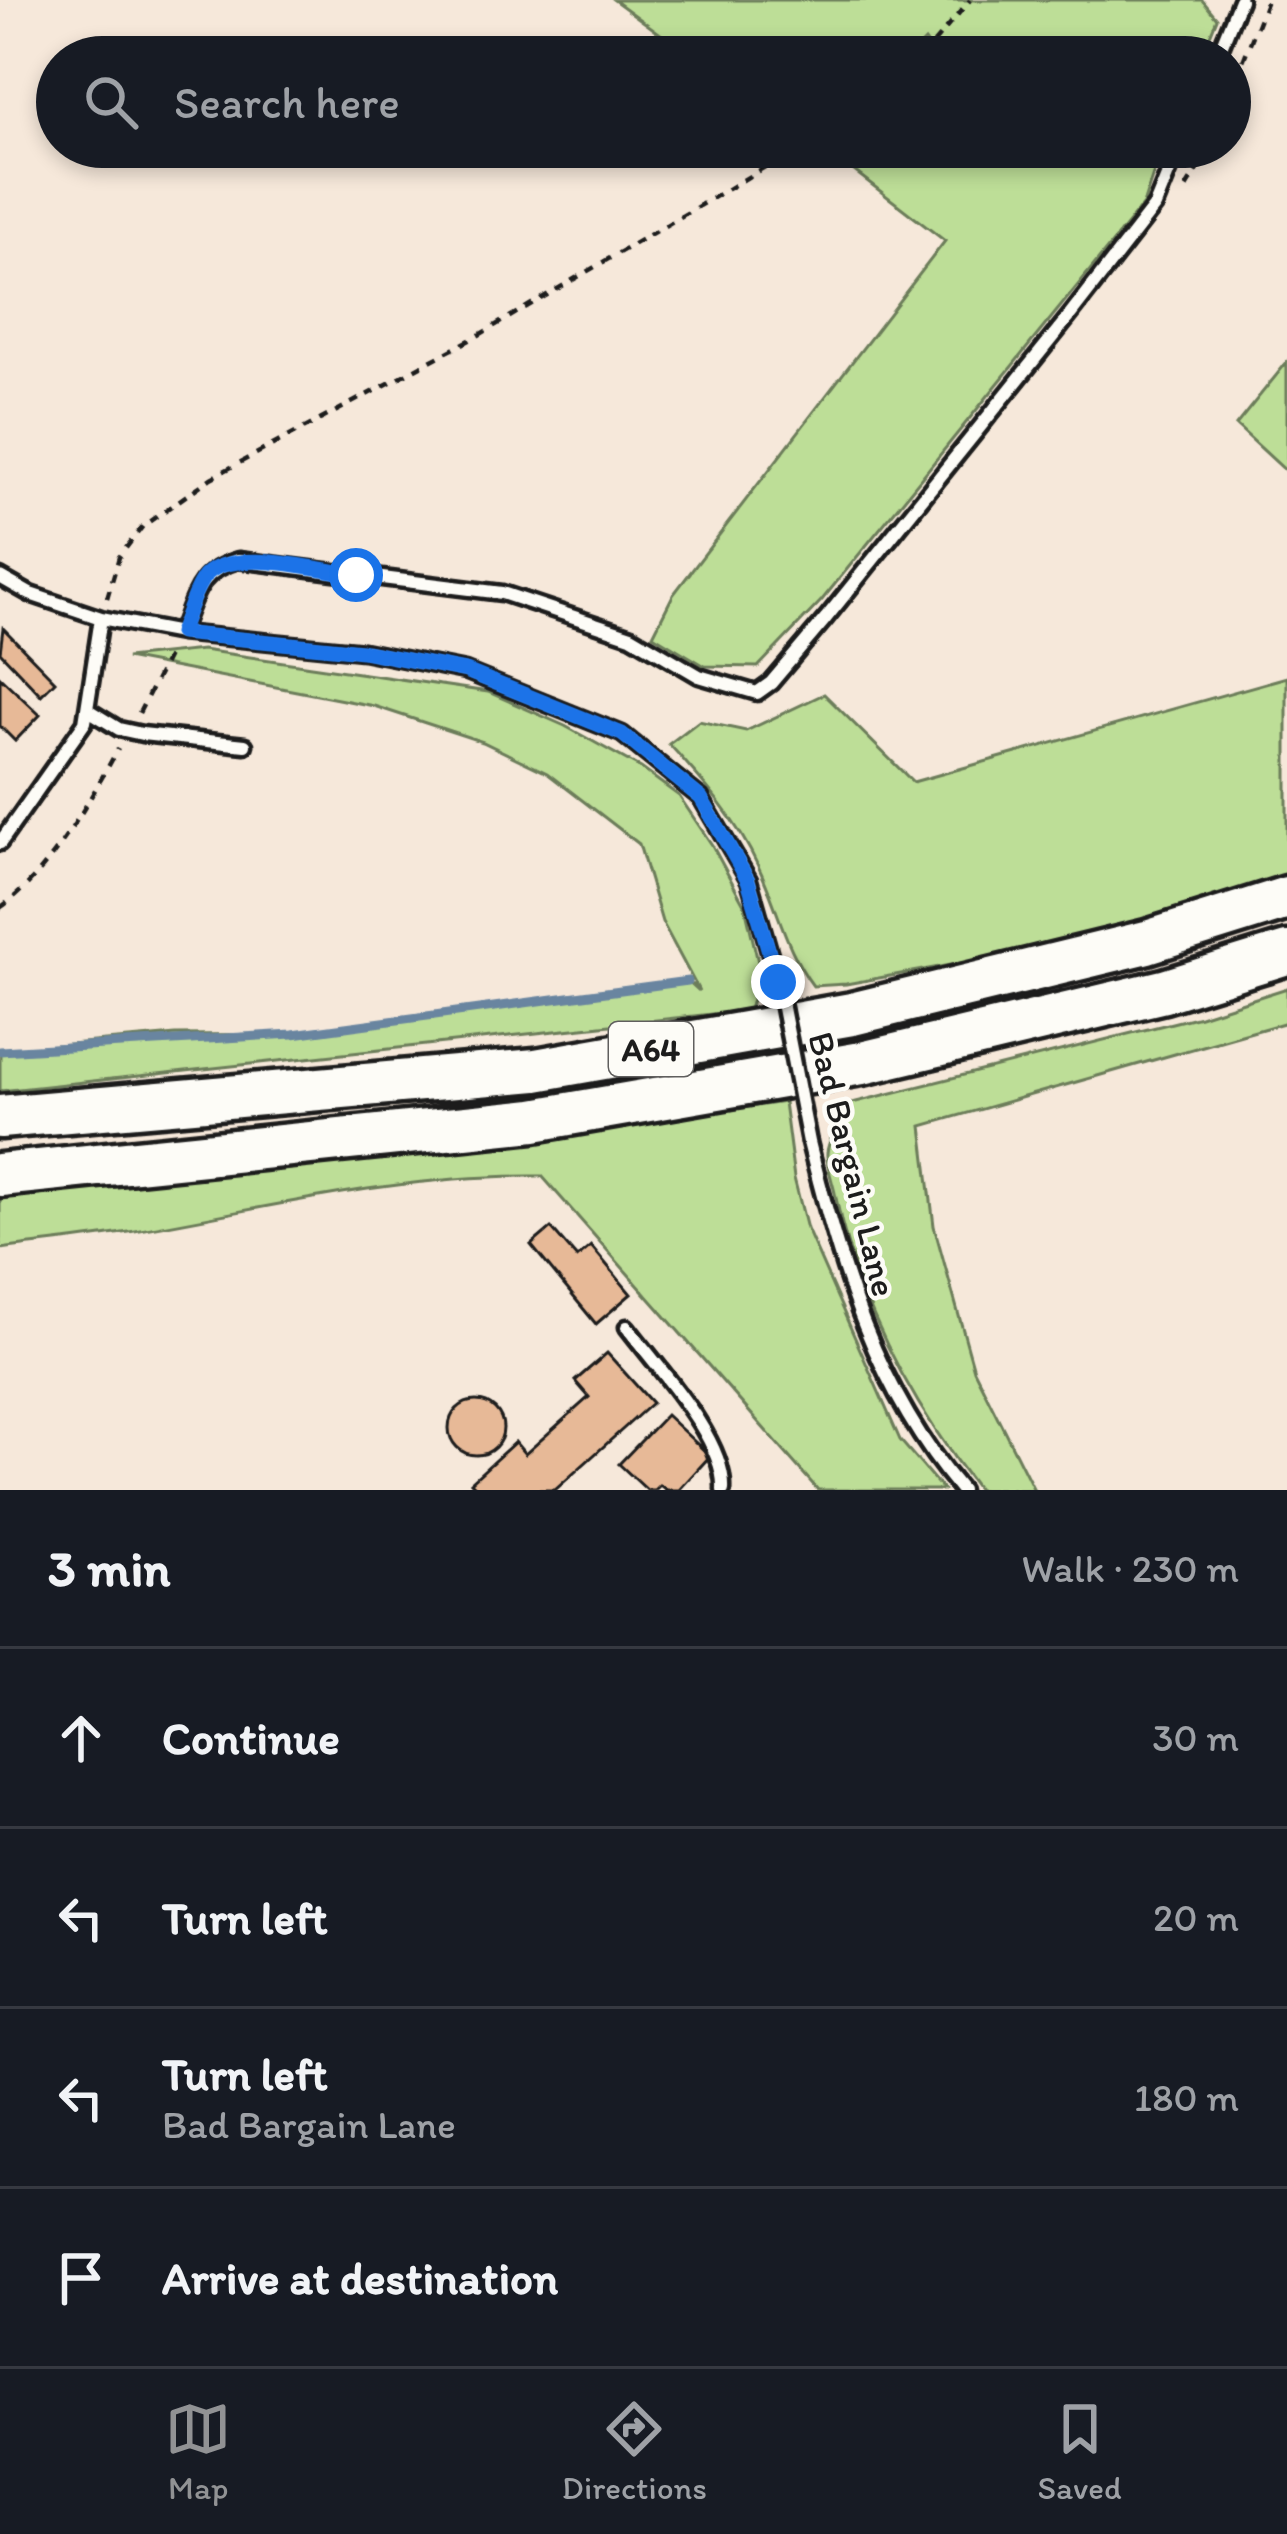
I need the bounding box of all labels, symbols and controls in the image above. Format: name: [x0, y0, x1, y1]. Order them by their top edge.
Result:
search box: [36, 36, 1251, 168]
icon: search: [78, 69, 144, 135]
text: Search here: [174, 75, 400, 129]
route start: [329, 548, 383, 602]
route end: [751, 955, 805, 1009]
road number: A64: [609, 1022, 693, 1076]
street label: Bad Bargain Lane: [799, 1027, 907, 1301]
text: 3 min: [48, 1538, 170, 1599]
text: Walk · 230 m: [1022, 1545, 1239, 1592]
icon: ahead: [48, 1705, 114, 1771]
text: Continue: [162, 1711, 340, 1765]
text: 30 m: [1152, 1714, 1239, 1761]
icon: left: [48, 1885, 114, 1951]
text: Turn left: [162, 1891, 328, 1945]
text: 20 m: [1153, 1894, 1239, 1941]
text: Turn left: [162, 2047, 328, 2101]
icon: left: [48, 2065, 114, 2131]
text: 180 m: [1134, 2074, 1239, 2121]
text: Bad Bargain Lane: [162, 2101, 456, 2148]
icon: arrive: [48, 2245, 114, 2311]
text: Arrive at destination: [162, 2251, 558, 2305]
tab: Map: [165, 2396, 231, 2507]
tab: Directions: [562, 2396, 707, 2507]
tab: Saved: [1038, 2396, 1122, 2507]

